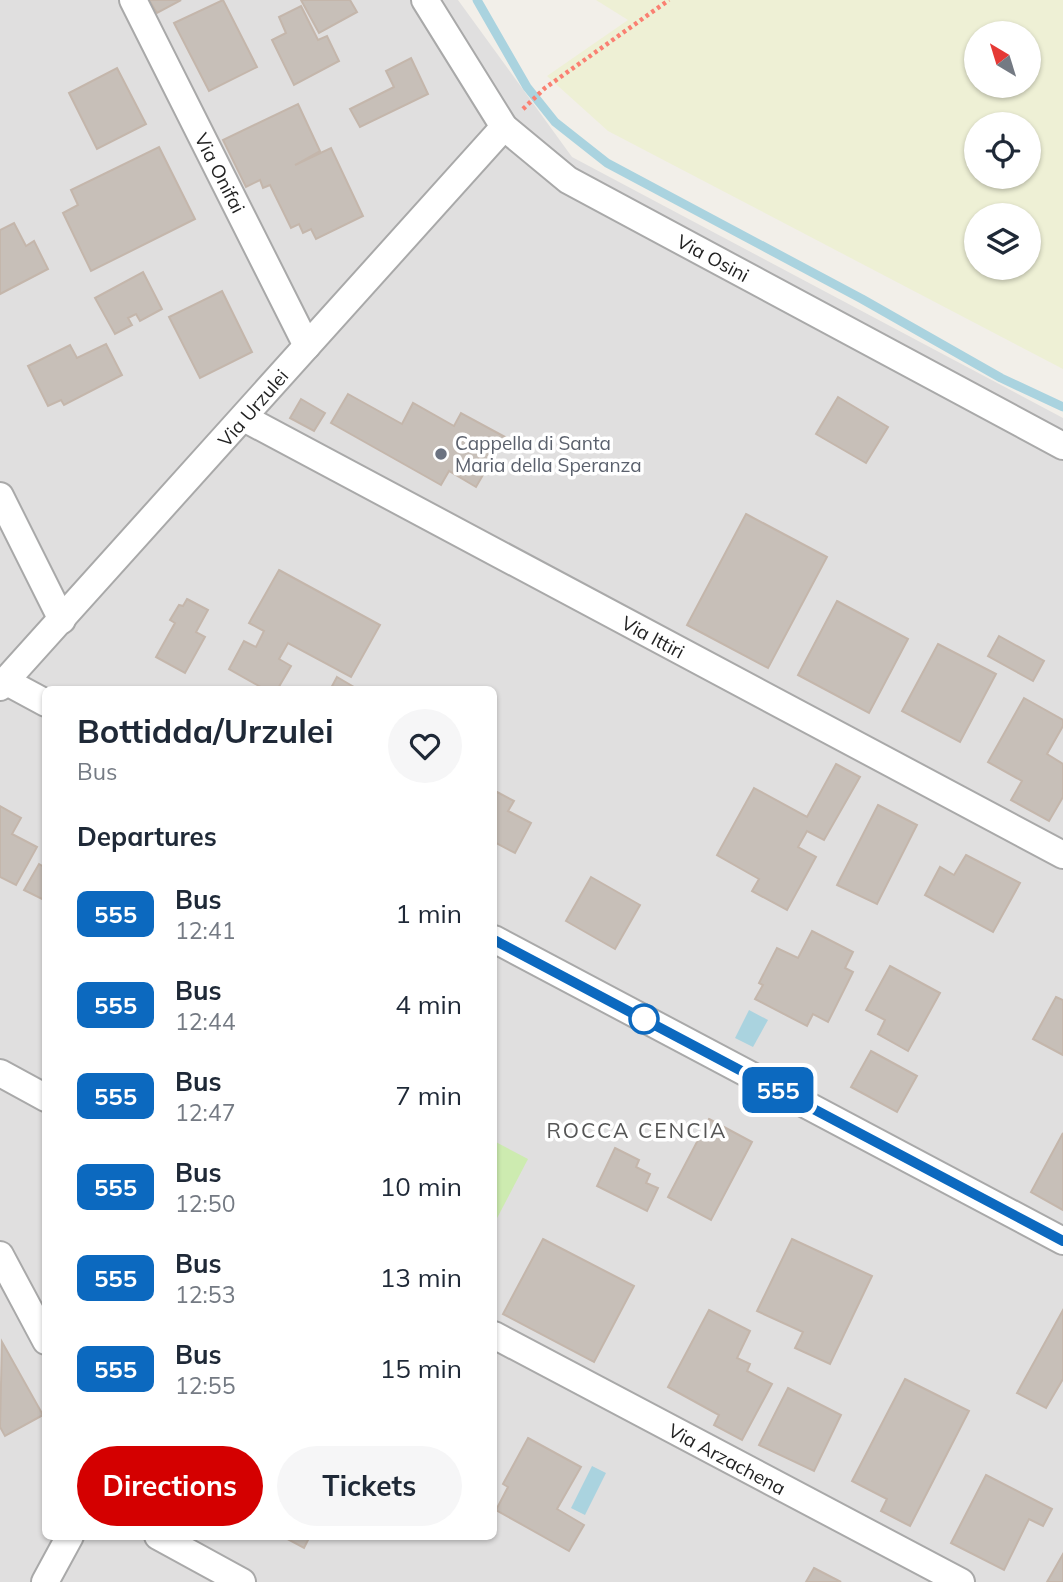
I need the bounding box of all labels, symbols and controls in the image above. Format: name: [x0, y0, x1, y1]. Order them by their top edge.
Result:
north arrow: [964, 21, 1041, 98]
map controls: [964, 21, 1041, 280]
button: locate: [964, 112, 1041, 189]
street label: Via Onifai: [190, 129, 250, 217]
button: layers: [964, 203, 1041, 280]
street label: Via Osini: [673, 229, 753, 287]
street label: Via Urzulei: [213, 364, 293, 452]
place label: Cappella di Santa Maria della Speranza: [455, 431, 642, 477]
marker: Cappella di Santa Maria della Speranza: [433, 446, 449, 462]
street label: Via Ittiri: [617, 610, 689, 664]
button: heart: [388, 709, 462, 783]
text: Bottidda/Urzulei: [77, 710, 334, 751]
text: Bus: [77, 757, 117, 786]
text: Departures: [77, 820, 217, 853]
text: Bus: [175, 883, 221, 916]
text: 1 min: [395, 897, 462, 930]
text: 555: [94, 899, 137, 929]
text: 12:41: [175, 916, 235, 945]
text: Bus: [175, 974, 221, 1007]
text: 4 min: [395, 988, 462, 1021]
text: 555: [94, 990, 137, 1020]
unlabelled marker: [629, 1004, 659, 1034]
text: 12:44: [175, 1007, 235, 1036]
text: Bus: [175, 1065, 221, 1098]
line badge: 555: [738, 1067, 818, 1113]
text: 555: [756, 1075, 800, 1105]
text: 7 min: [395, 1079, 462, 1112]
text: 555: [94, 1081, 137, 1111]
text: 12:47: [175, 1098, 235, 1127]
district label: ROCCA CENCIA: [546, 1117, 728, 1143]
text: Bus: [175, 1156, 221, 1189]
text: 10 min: [380, 1170, 462, 1203]
text: 555: [94, 1172, 137, 1202]
text: 12:50: [175, 1189, 235, 1218]
text: Bus: [175, 1247, 221, 1280]
text: 13 min: [380, 1261, 462, 1294]
text: 555: [94, 1263, 137, 1293]
text: 12:53: [175, 1280, 235, 1309]
text: Bus: [175, 1338, 221, 1371]
text: 15 min: [380, 1352, 462, 1385]
text: 555: [94, 1354, 137, 1384]
text: 12:55: [175, 1371, 235, 1400]
street label: Via Arzachena: [664, 1418, 790, 1500]
button: Directions: [77, 1446, 263, 1526]
button: Tickets: [277, 1446, 462, 1526]

